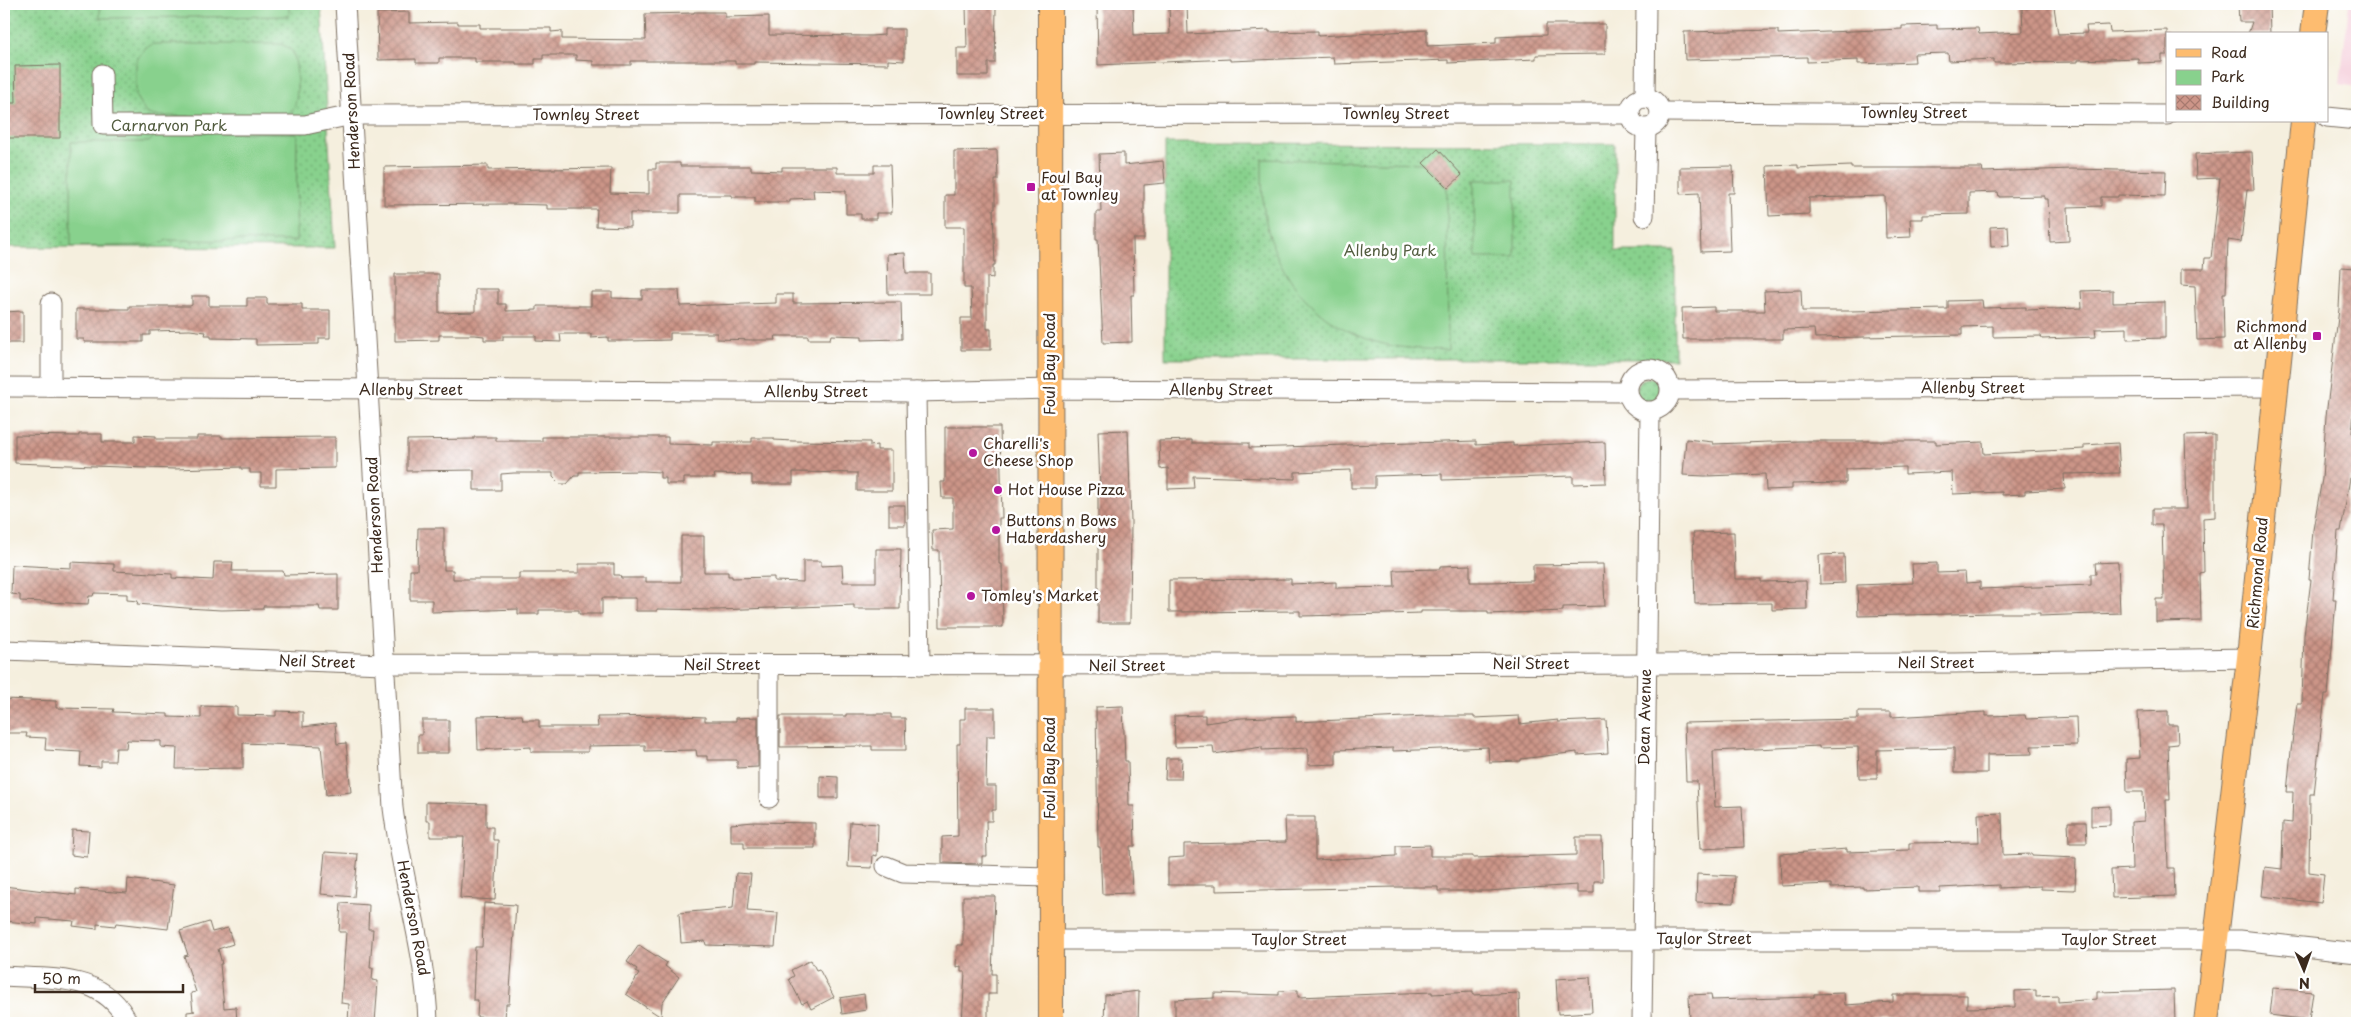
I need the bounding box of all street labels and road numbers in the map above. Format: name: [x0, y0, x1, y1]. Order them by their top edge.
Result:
street label: Henderson Road: [336, 52, 365, 170]
street label: Townley Street: [1861, 100, 1967, 123]
street label: Townley Street: [938, 101, 1044, 124]
street label: Townley Street: [1343, 101, 1449, 124]
street label: Townley Street: [533, 102, 639, 125]
street label: Foul Bay Road: [1037, 313, 1060, 415]
street label: Allenby Street: [1921, 375, 2025, 398]
street label: Allenby Street: [359, 377, 463, 400]
street label: Allenby Street: [1169, 377, 1273, 400]
street label: Allenby Street: [764, 379, 868, 402]
street label: Henderson Road: [359, 456, 388, 574]
street label: Richmond Road: [2240, 516, 2273, 630]
street label: Neil Street: [278, 648, 356, 673]
street label: Neil Street: [1898, 650, 1974, 673]
street label: Neil Street: [1493, 651, 1569, 674]
street label: Neil Street: [684, 652, 760, 675]
street label: Neil Street: [1089, 653, 1165, 676]
street label: Dean Avenue: [1631, 668, 1656, 766]
street label: Foul Bay Road: [1037, 717, 1060, 819]
street label: Henderson Road: [392, 858, 437, 978]
street label: Taylor Street: [1656, 926, 1752, 949]
street label: Taylor Street: [1251, 927, 1347, 950]
street label: Taylor Street: [2061, 927, 2157, 950]

